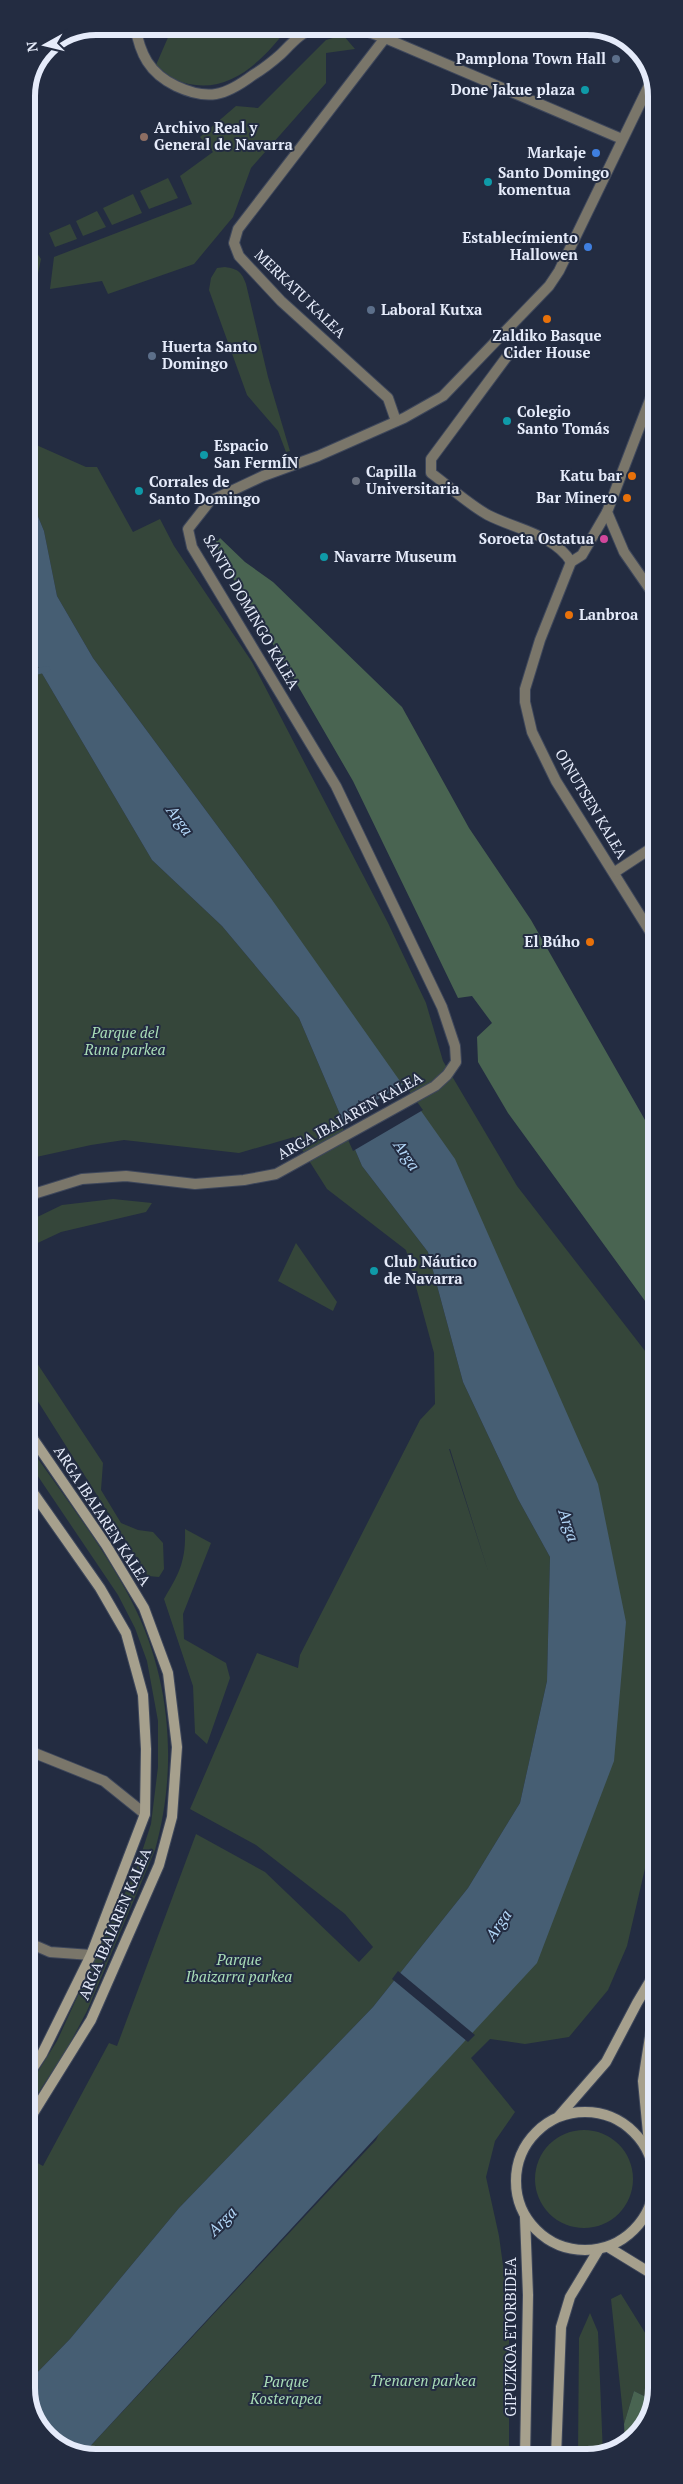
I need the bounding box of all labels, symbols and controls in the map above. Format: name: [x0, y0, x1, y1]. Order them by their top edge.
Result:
north arrow: [20, 20, 70, 70]
text: N: [21, 40, 42, 53]
place label: Pamplona Town Hall: [456, 48, 606, 68]
marker: Pamplona Town Hall: [610, 53, 622, 65]
place label: Done Jakue plaza: [451, 79, 576, 99]
marker: Done Jakue plaza: [579, 84, 591, 96]
place label: Archivo Real y General de Navarra: [154, 117, 293, 154]
marker: Archivo Real y General de Navarra: [138, 131, 150, 143]
place label: Markaje: [527, 142, 586, 162]
marker: Markaje: [590, 147, 602, 159]
place label: Santo Domingo komentua: [498, 162, 609, 199]
marker: Santo Domingo komentua: [482, 176, 494, 188]
place label: Establecímiento Hallowen: [462, 227, 578, 264]
marker: Establecímiento Hallowen: [582, 241, 594, 253]
street label: MERKATU KALEA: [251, 245, 351, 342]
place label: Laboral Kutxa: [381, 299, 483, 319]
marker: Laboral Kutxa: [365, 304, 377, 316]
marker: Zaldiko Basque Cider House: [541, 313, 553, 325]
place label: Zaldiko Basque Cider House: [492, 325, 602, 362]
place label: Huerta Santo Domingo: [162, 336, 257, 373]
marker: Huerta Santo Domingo: [146, 350, 158, 362]
place label: Colegio Santo Tomás: [517, 401, 610, 438]
marker: Colegio Santo Tomás: [501, 415, 513, 427]
place label: Espacio San FermÍN: [214, 435, 299, 472]
marker: Espacio San FermÍN: [198, 449, 210, 461]
place label: Capilla Universitaria: [366, 461, 460, 498]
place label: Katu bar: [560, 465, 623, 485]
marker: Katu bar: [626, 470, 638, 482]
place label: Corrales de Santo Domingo: [149, 471, 260, 508]
marker: Capilla Universitaria: [350, 475, 362, 487]
marker: Corrales de Santo Domingo: [133, 485, 145, 497]
place label: Bar Minero: [536, 487, 617, 507]
marker: Bar Minero: [621, 492, 633, 504]
place label: Soroeta Ostatua: [479, 528, 595, 548]
street label: SANTO DOMINGO KALEA: [199, 530, 305, 693]
marker: Soroeta Ostatua: [598, 533, 610, 545]
place label: Navarre Museum: [334, 546, 457, 566]
marker: Navarre Museum: [318, 551, 330, 563]
place label: Lanbroa: [579, 604, 639, 624]
marker: Lanbroa: [563, 609, 575, 621]
street label: OINUTSEN KALEA: [551, 745, 633, 863]
water label: Arga: [161, 799, 199, 840]
place label: El Búho: [524, 931, 580, 951]
marker: El Búho: [584, 936, 596, 948]
park label: Parque del Runa parkea: [83, 1022, 166, 1059]
street label: ARGA IBAIAREN KALEA: [273, 1066, 426, 1163]
water label: Arga: [388, 1134, 425, 1175]
place label: Club Náutico de Navarra: [384, 1251, 477, 1288]
marker: Club Náutico de Navarra: [368, 1265, 380, 1277]
street label: ARGA IBAIAREN KALEA: [50, 1442, 156, 1590]
water label: Arga: [553, 1505, 585, 1544]
street label: ARGA IBAIAREN KALEA: [73, 1844, 155, 2003]
water label: Arga: [479, 1905, 516, 1946]
park label: Parque Ibaizarra parkea: [185, 1949, 292, 1986]
water label: Arga: [202, 2202, 241, 2241]
street label: GIPUZKOA ETORBIDEA: [500, 2257, 520, 2417]
park label: Trenaren parkea: [370, 2370, 476, 2390]
park label: Parque Kosterapea: [249, 2371, 322, 2408]

